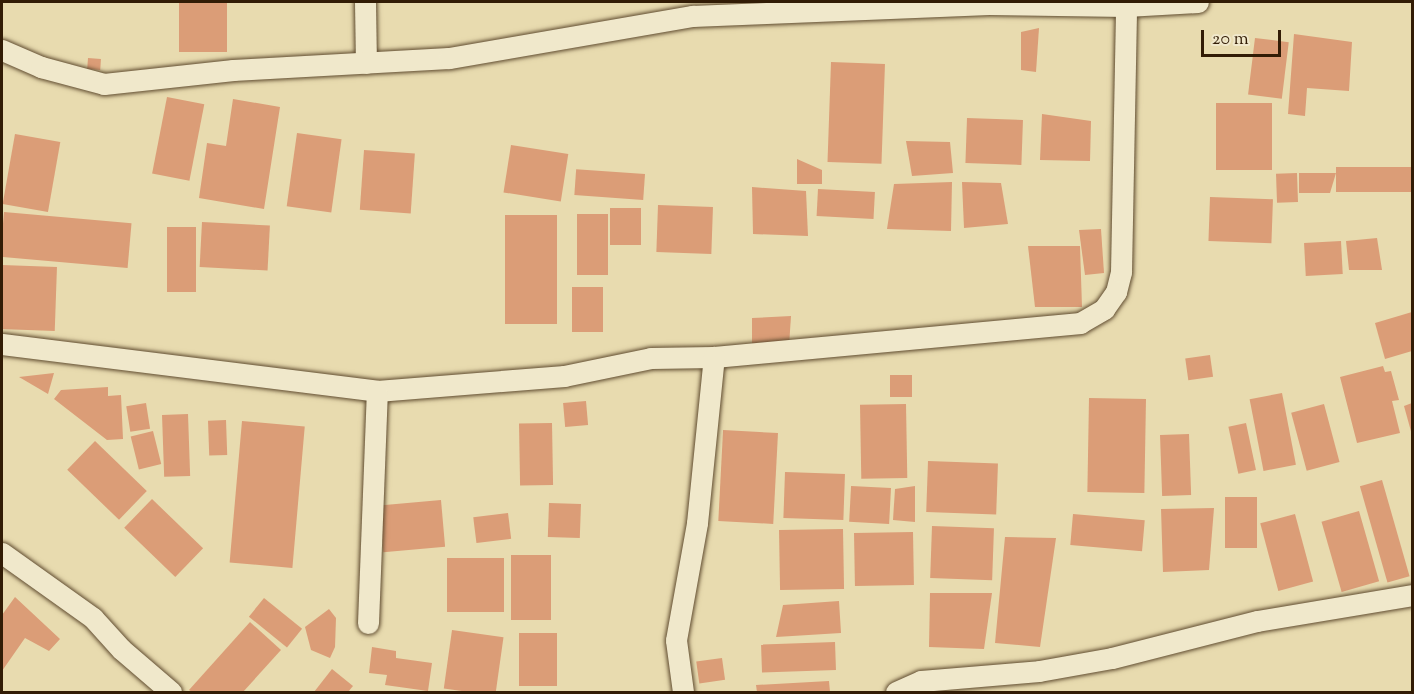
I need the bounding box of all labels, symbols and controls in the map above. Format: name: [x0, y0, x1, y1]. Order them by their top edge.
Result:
scale bar: [1204, 18, 1284, 56]
text: 20 m: [1212, 27, 1249, 53]

